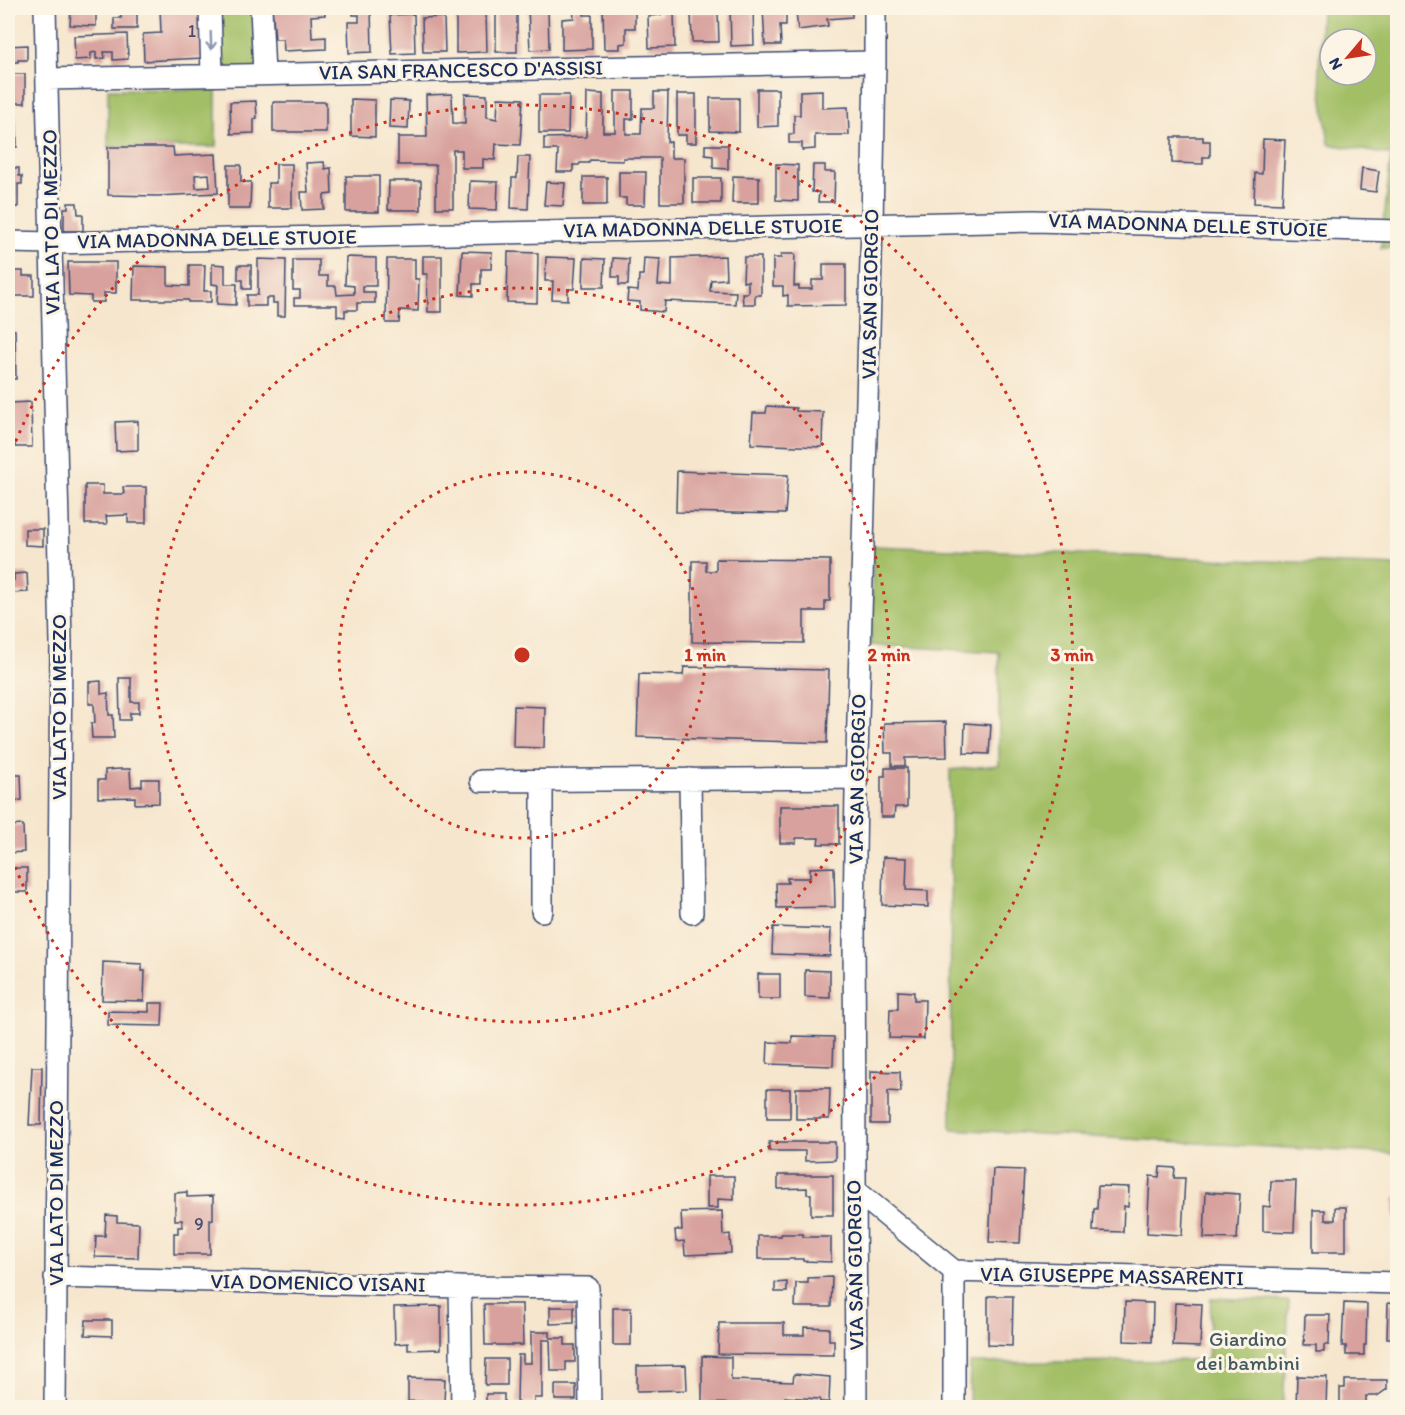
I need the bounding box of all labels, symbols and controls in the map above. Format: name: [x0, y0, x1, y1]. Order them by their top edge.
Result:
house number: 1: [188, 20, 196, 42]
north arrow: [1318, 27, 1378, 87]
one-way arrow: [206, 31, 217, 51]
street label: VIA SAN FRANCESCO D'ASSISI: [319, 55, 603, 84]
text: N: [1324, 55, 1346, 73]
street label: VIA LATO DI MEZZO: [36, 129, 65, 315]
street label: VIA MADONNA DELLE STUOIE: [1048, 207, 1328, 242]
street label: VIA SAN GIORGIO: [856, 209, 883, 379]
street label: VIA MADONNA DELLE STUOIE: [563, 213, 843, 242]
street label: VIA MADONNA DELLE STUOIE: [77, 224, 357, 253]
street label: VIA LATO DI MEZZO: [46, 614, 71, 800]
text: 1 min: [684, 644, 726, 666]
text: 2 min: [868, 644, 911, 666]
text: 3 min: [1050, 644, 1094, 666]
centre of rings: [512, 645, 532, 665]
street label: VIA SAN GIORGIO: [843, 694, 870, 864]
street label: VIA LATO DI MEZZO: [43, 1100, 68, 1286]
street label: VIA SAN GIORGIO: [841, 1180, 868, 1350]
house number: 9: [194, 1213, 204, 1235]
street label: VIA GIUSEPPE MASSARENTI: [980, 1261, 1244, 1290]
street label: VIA DOMENICO VISANI: [210, 1268, 426, 1297]
park label: Giardino dei bambini: [1196, 1326, 1300, 1375]

